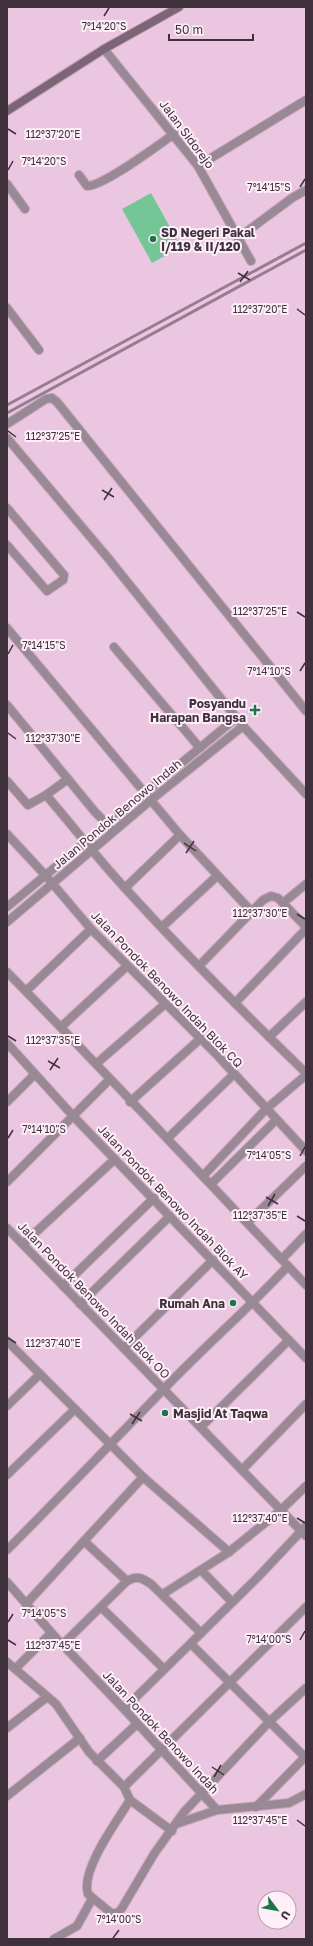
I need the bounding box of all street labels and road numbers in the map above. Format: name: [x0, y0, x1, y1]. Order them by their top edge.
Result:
street label: Jalan Sidorejo: [156, 97, 218, 171]
street label: Jalan Pondok Benowo Indah: [50, 756, 184, 872]
street label: Jalan Pondok Benowo Indah Blok CQ: [88, 908, 246, 1070]
street label: Jalan Pondok Benowo Indah Blok AY: [95, 1121, 251, 1283]
street label: Jalan Pondok Benowo Indah Blok OO: [15, 1218, 173, 1382]
street label: Jalan Pondok Benowo Indah: [100, 1667, 222, 1797]

